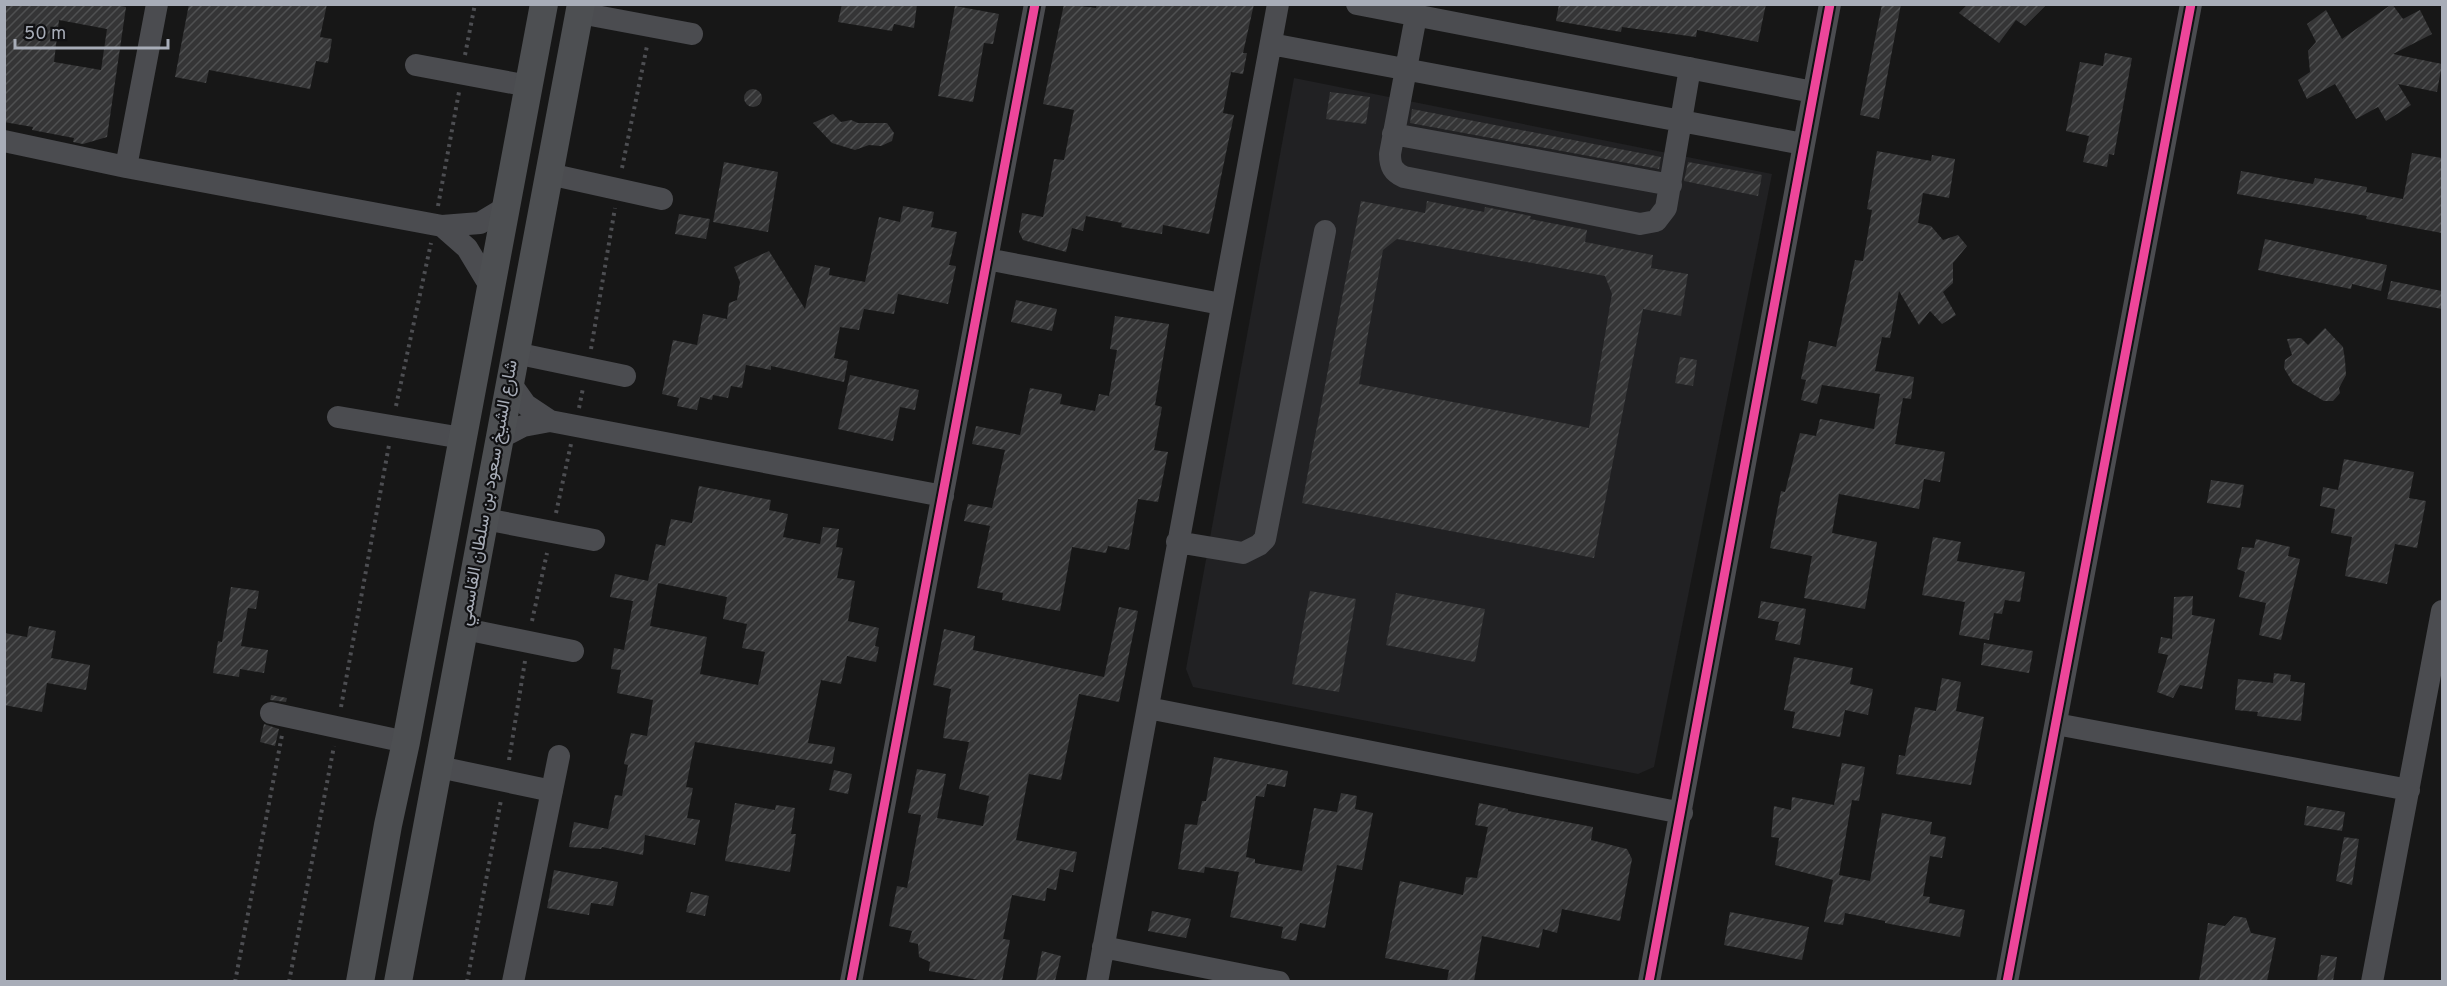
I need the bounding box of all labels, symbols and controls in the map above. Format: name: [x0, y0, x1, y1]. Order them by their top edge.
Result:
scale bar: [15, 12, 168, 50]
text: 50 m: [24, 23, 66, 46]
street label: شارع الشيخ سعود بن سلطان القاسمي: [454, 358, 526, 628]

